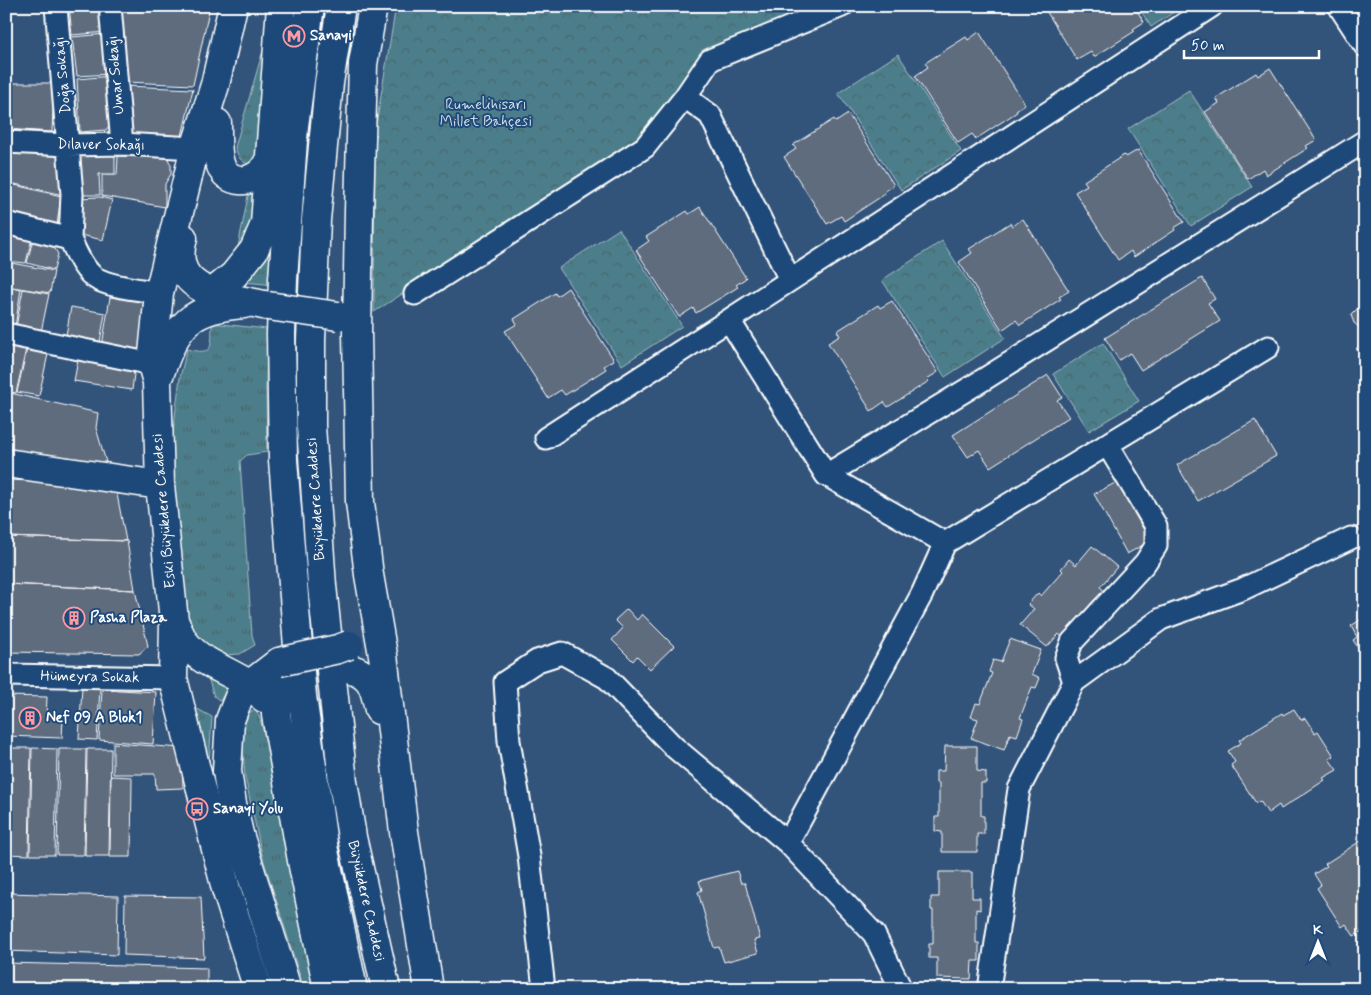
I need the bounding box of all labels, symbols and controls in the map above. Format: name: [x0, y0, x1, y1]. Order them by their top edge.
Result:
metro station icon: Sanayi: [282, 24, 306, 48]
place label: Sanayi: [310, 26, 352, 46]
scale bar: [1184, 28, 1318, 60]
street label: Umar Sokağı: [103, 35, 129, 115]
street label: Doğa Sokağı: [50, 36, 76, 114]
text: 50 m: [1191, 36, 1225, 56]
park label: Rumelihisarı Millet Bahçesi: [440, 95, 532, 132]
street label: Dilaver Sokağı: [57, 134, 145, 156]
street label: Eski Büyükdere Caddesi: [147, 433, 181, 589]
street label: Büyükdere Caddesi: [302, 437, 330, 561]
building icon: Pasha Plaza: [62, 606, 86, 630]
place label: Pasha Plaza: [90, 608, 168, 628]
street label: Hümeyra Sokak: [40, 666, 140, 688]
building icon: Nef 09 A Blok1: [18, 706, 42, 730]
place label: Nef 09 A Blok1: [46, 708, 142, 728]
bus stop icon: Sanayi Yolu: [185, 797, 209, 821]
place label: Sanayi Yolu: [213, 799, 283, 819]
street label: Büyükdere Caddesi: [342, 839, 390, 963]
north arrow: [1294, 918, 1344, 968]
text: K: [1313, 921, 1324, 939]

